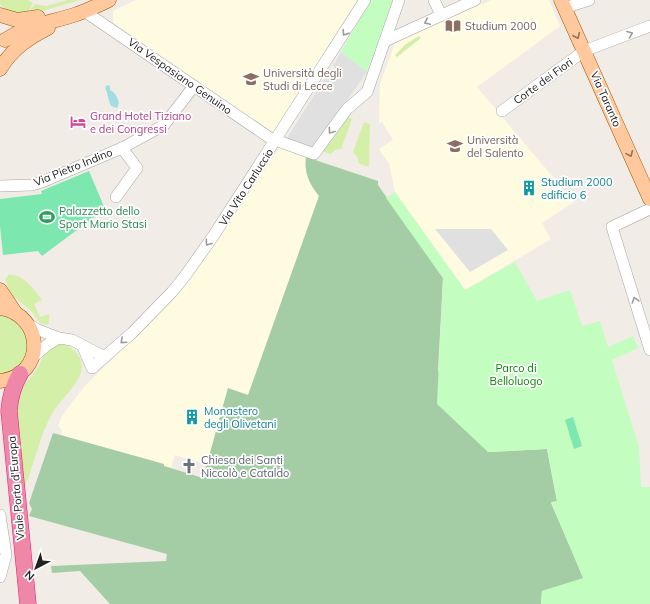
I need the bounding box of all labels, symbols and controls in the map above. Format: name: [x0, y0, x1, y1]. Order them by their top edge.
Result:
one-way arrow: [424, 17, 431, 25]
library icon: Studium 2000: [444, 17, 462, 35]
place label: Studium 2000: [465, 19, 537, 33]
one-way arrow: [342, 29, 349, 36]
one-way arrow: [627, 30, 634, 38]
one-way arrow: [572, 31, 580, 39]
street label: Via Vespasiano Genuino: [125, 35, 235, 117]
street label: Corte dei Fiori: [511, 55, 575, 107]
place label: Università degli Studi di Lecce: [263, 66, 342, 93]
street label: Via Taranto: [588, 69, 624, 129]
school or university icon: Università degli Studi di Lecce: [242, 70, 260, 88]
place label: Grand Hotel Tiziano e dei Congressi: [90, 109, 191, 136]
hotel icon: Grand Hotel Tiziano e dei Congressi: [69, 113, 87, 131]
one-way arrow: [329, 127, 336, 134]
place label: Università del Salento: [467, 133, 524, 160]
school or university icon: Università del Salento: [446, 137, 464, 155]
street label: Via Pietro Indino: [32, 145, 114, 189]
street label: Via Vito Carluccio: [216, 146, 276, 228]
one-way arrow: [625, 150, 633, 158]
place label: Studium 2000 edificio 6: [541, 175, 613, 202]
building icon: Studium 2000 edificio 6: [520, 179, 538, 197]
place label: Palazzetto dello Sport Mario Stasi: [59, 204, 147, 231]
sports icon: Palazzetto dello Sport Mario Stasi: [38, 208, 56, 226]
one-way arrow: [205, 239, 213, 246]
one-way arrow: [631, 297, 640, 304]
one-way arrow: [120, 336, 128, 343]
park label: Parco di Belloluogo: [489, 361, 543, 388]
place label: Monastero degli Olivetani: [204, 404, 276, 431]
building icon: Monastero degli Olivetani: [183, 408, 201, 426]
street label: Viale Porta d'Europa: [4, 435, 28, 541]
place label: Chiesa dei Santi Niccolò e Cataldo: [201, 453, 289, 480]
church icon: Chiesa dei Santi Niccolò e Cataldo: [180, 457, 198, 475]
north arrow: [16, 548, 56, 588]
text: N: [22, 568, 37, 584]

